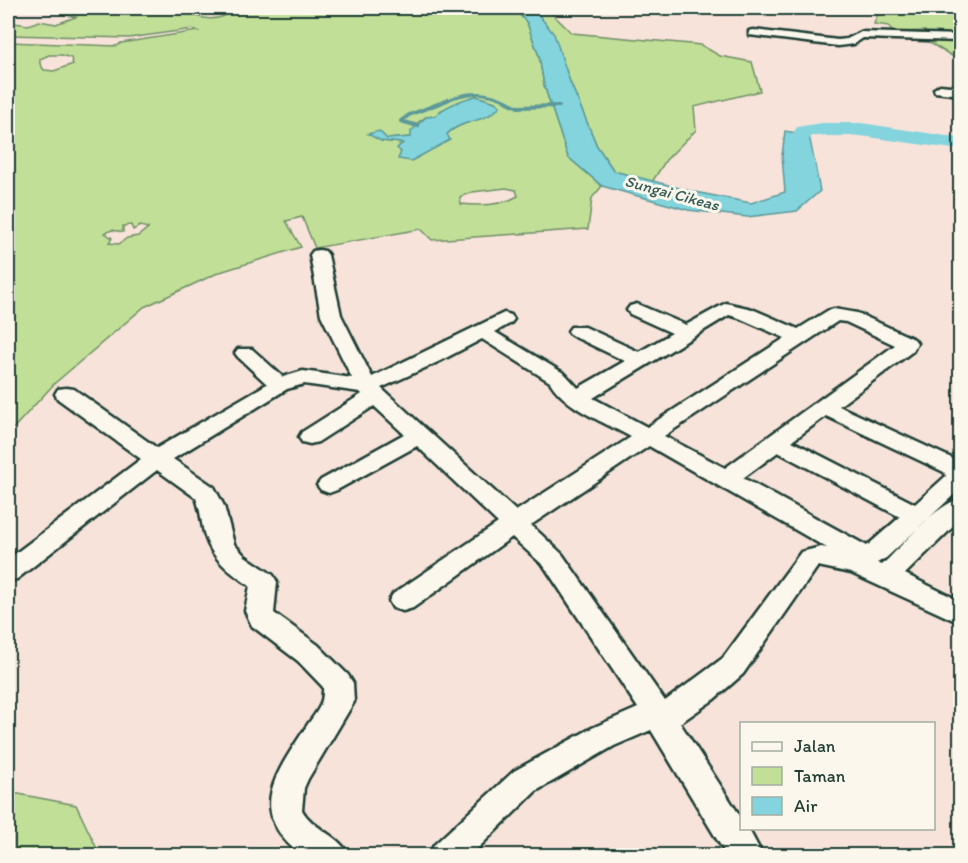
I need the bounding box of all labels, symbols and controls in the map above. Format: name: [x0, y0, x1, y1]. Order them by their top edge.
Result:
water label: Sungai Cikeas: [623, 171, 722, 215]
legend: [740, 722, 935, 830]
text: Jalan: [794, 735, 836, 757]
text: Taman: [794, 765, 846, 787]
text: Air: [794, 795, 818, 817]

